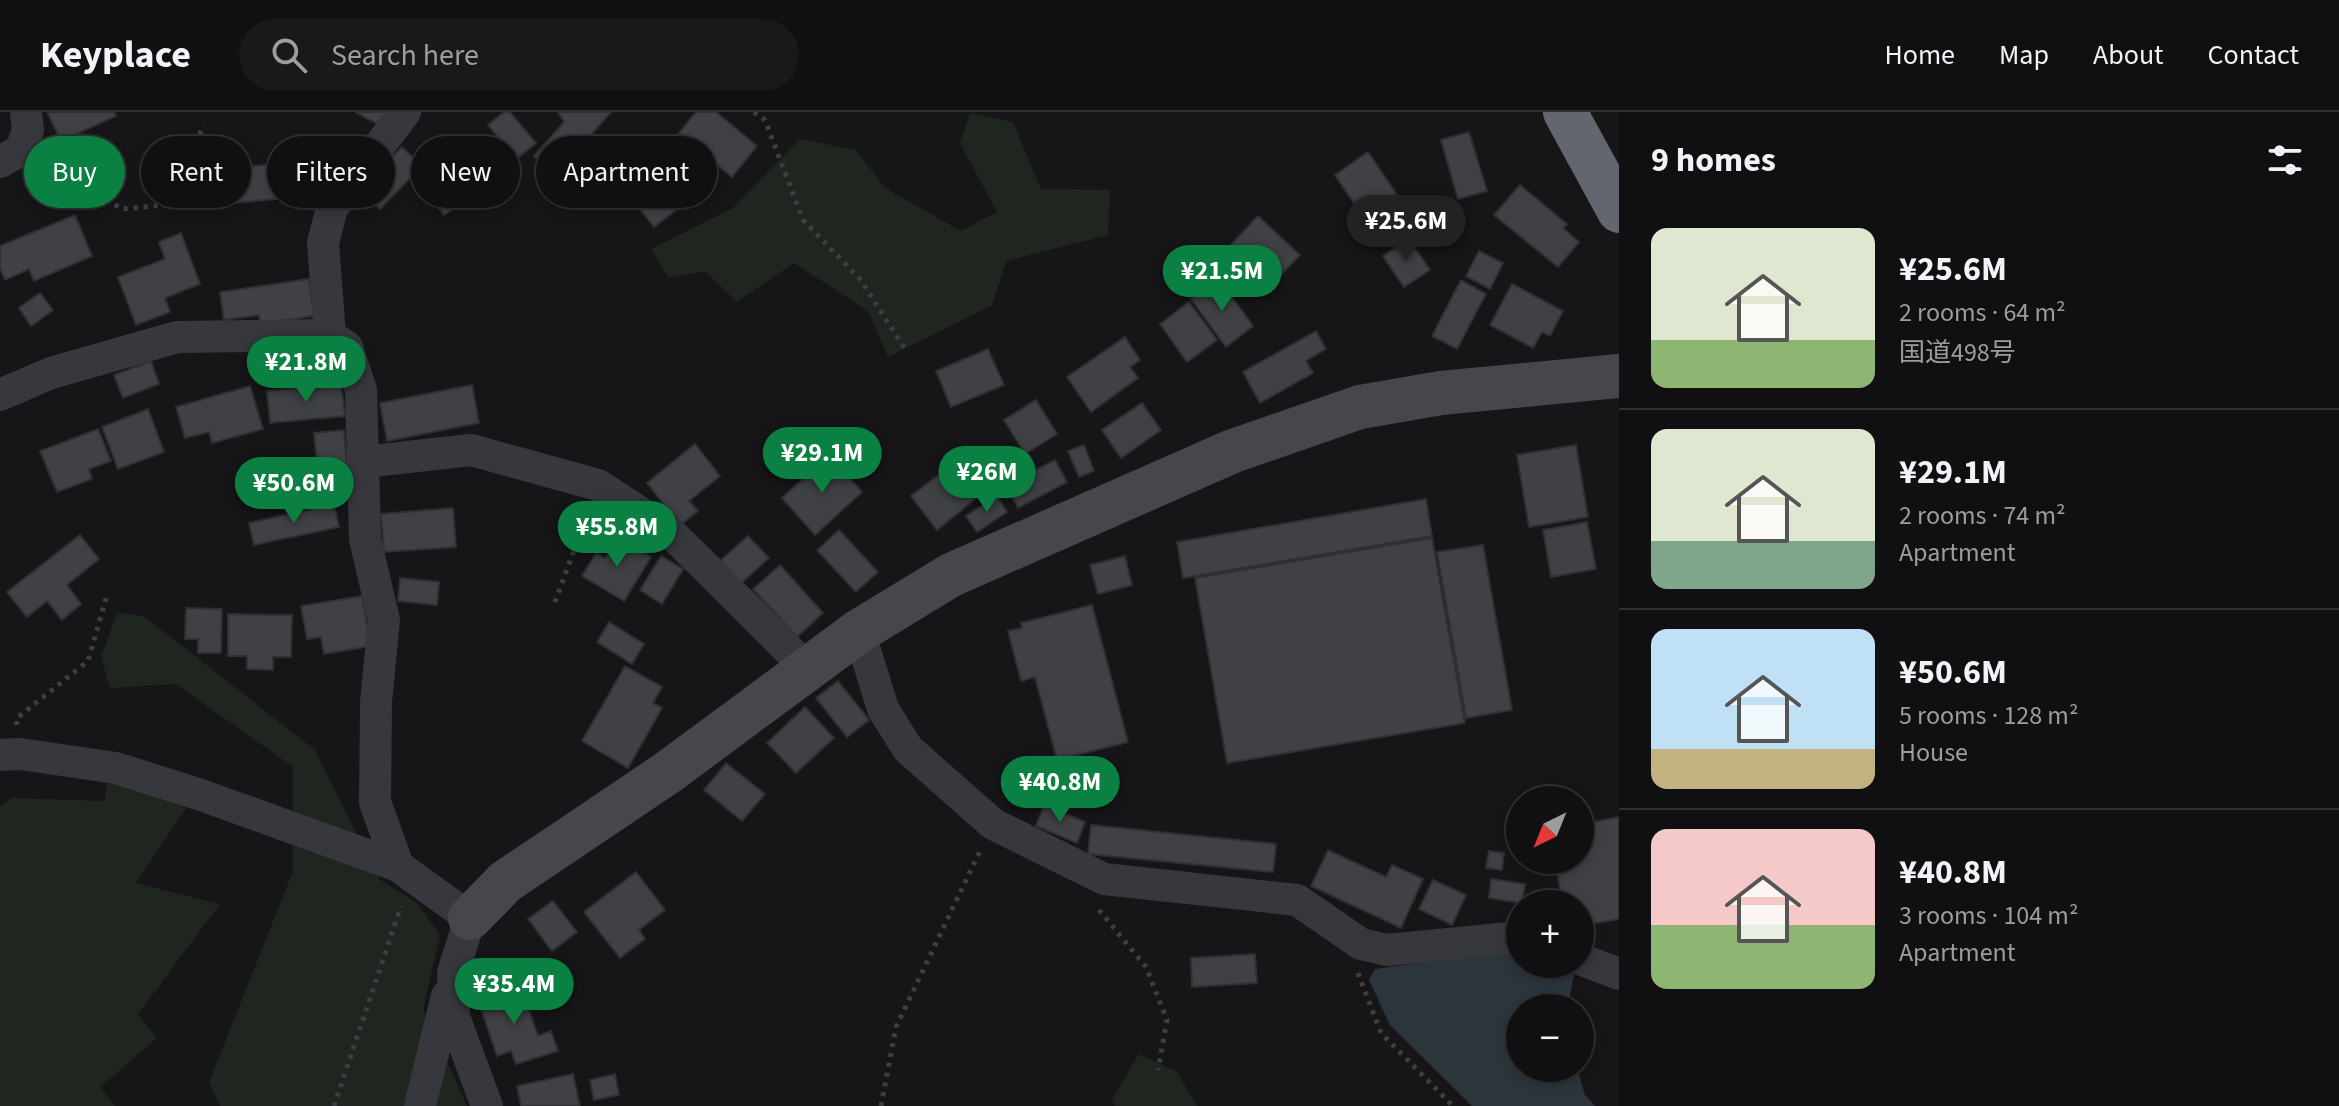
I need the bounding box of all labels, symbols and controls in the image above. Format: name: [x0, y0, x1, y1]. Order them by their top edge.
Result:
search box: [239, 19, 799, 91]
text: Keyplace: [40, 28, 191, 82]
icon: search: [267, 33, 311, 77]
text: Search here: [331, 34, 479, 77]
text: Home: [1884, 35, 1955, 75]
text: Map: [1999, 35, 2049, 75]
text: About: [2093, 35, 2164, 75]
text: Contact: [2208, 35, 2299, 75]
chip: Buy: [24, 136, 125, 208]
chip: Rent: [141, 136, 251, 208]
chip: Filters: [267, 136, 395, 208]
chip: New: [411, 136, 520, 208]
chip: Apartment: [536, 136, 717, 208]
text: 9 homes: [1651, 136, 1776, 185]
icon: filters: [2263, 138, 2307, 182]
pin: ¥25.6M: [1341, 195, 1471, 263]
text: ¥25.6M: [1365, 202, 1447, 239]
pin: ¥21.5M: [1157, 245, 1287, 313]
text: ¥25.6M: [1899, 245, 2007, 294]
text: ¥21.5M: [1181, 252, 1263, 289]
icon: home: [1715, 260, 1811, 356]
text: 2 rooms · 64 m²: [1899, 294, 2066, 331]
text: 国道498号: [1899, 334, 2016, 371]
pin: ¥21.8M: [241, 336, 371, 404]
text: ¥21.8M: [265, 343, 347, 380]
pin: ¥29.1M: [757, 427, 887, 495]
text: ¥29.1M: [781, 434, 863, 471]
pin: ¥26M: [940, 446, 1034, 514]
text: ¥29.1M: [1899, 448, 2007, 497]
text: ¥26M: [957, 453, 1018, 490]
pin: ¥50.6M: [229, 457, 359, 525]
icon: home: [1715, 461, 1811, 557]
text: ¥50.6M: [253, 464, 335, 501]
text: 2 rooms · 74 m²: [1899, 497, 2066, 534]
pin: ¥55.8M: [552, 501, 682, 569]
text: ¥55.8M: [576, 508, 658, 545]
text: Apartment: [1899, 534, 2016, 571]
text: ¥50.6M: [1899, 648, 2007, 697]
icon: home: [1715, 661, 1811, 757]
text: 5 rooms · 128 m²: [1899, 697, 2078, 734]
text: House: [1899, 734, 1968, 771]
pin: ¥40.8M: [995, 756, 1125, 824]
text: ¥40.8M: [1019, 763, 1101, 800]
north arrow: [1506, 786, 1594, 874]
map controls: [1506, 786, 1594, 1082]
text: ¥40.8M: [1899, 848, 2007, 897]
icon: home: [1715, 861, 1811, 957]
button: +: [1506, 890, 1594, 978]
text: 3 rooms · 104 m²: [1899, 897, 2078, 934]
text: Apartment: [1899, 934, 2016, 971]
pin: ¥35.4M: [449, 958, 579, 1026]
text: ¥35.4M: [473, 965, 555, 1002]
button: −: [1506, 994, 1594, 1082]

